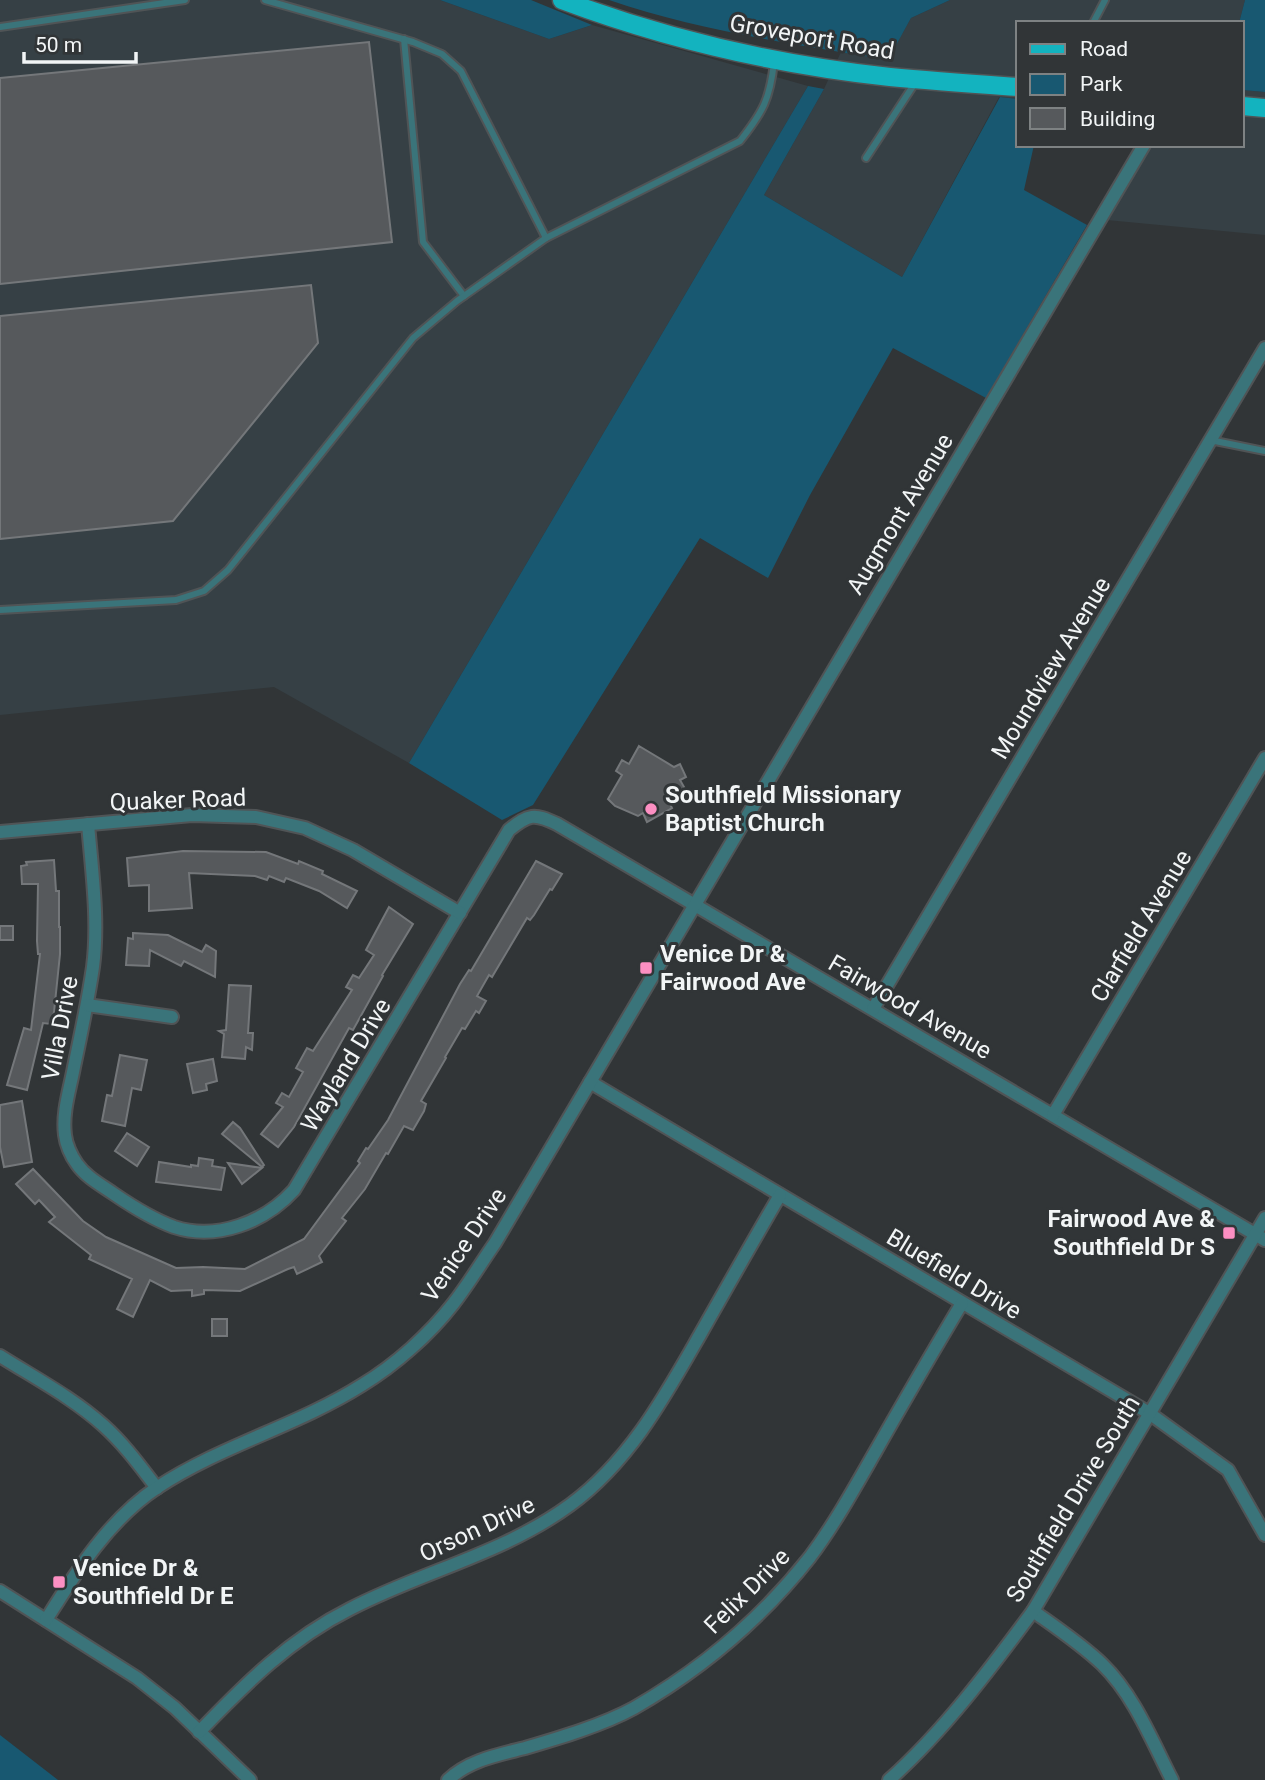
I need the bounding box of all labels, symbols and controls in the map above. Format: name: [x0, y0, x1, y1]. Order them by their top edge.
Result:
street label: Groveport Road: [727, 9, 897, 65]
scale bar: [24, 21, 136, 65]
legend: [1016, 21, 1244, 147]
text: 50 m: [35, 33, 82, 57]
text: Road: [1080, 37, 1128, 61]
text: Park: [1080, 72, 1123, 96]
text: Building: [1080, 107, 1155, 131]
street label: Augmont Avenue: [841, 429, 959, 599]
street label: Moundview Avenue: [986, 572, 1116, 764]
place label: Southfield Missionary Baptist Church: [665, 781, 902, 837]
street label: Quaker Road: [109, 784, 247, 816]
marker: Southfield Missionary Baptist Church: [643, 801, 659, 817]
street label: Clarfield Avenue: [1085, 845, 1197, 1007]
place label: Venice Dr & Fairwood Ave: [660, 940, 806, 996]
street label: Fairwood Avenue: [824, 949, 996, 1065]
marker: Venice Dr & Fairwood Ave: [638, 960, 654, 976]
street label: Villa Drive: [36, 973, 84, 1083]
street label: Wayland Drive: [295, 993, 397, 1137]
street label: Venice Drive: [416, 1183, 512, 1307]
place label: Fairwood Ave & Southfield Dr S: [1048, 1205, 1215, 1261]
street label: Bluefield Drive: [882, 1223, 1026, 1325]
marker: Fairwood Ave & Southfield Dr S: [1221, 1225, 1237, 1241]
street label: Southfield Drive South: [1000, 1391, 1146, 1607]
street label: Orson Drive: [415, 1490, 539, 1568]
street label: Felix Drive: [698, 1542, 796, 1640]
place label: Venice Dr & Southfield Dr E: [73, 1554, 234, 1610]
marker: Venice Dr & Southfield Dr E: [51, 1574, 67, 1590]

